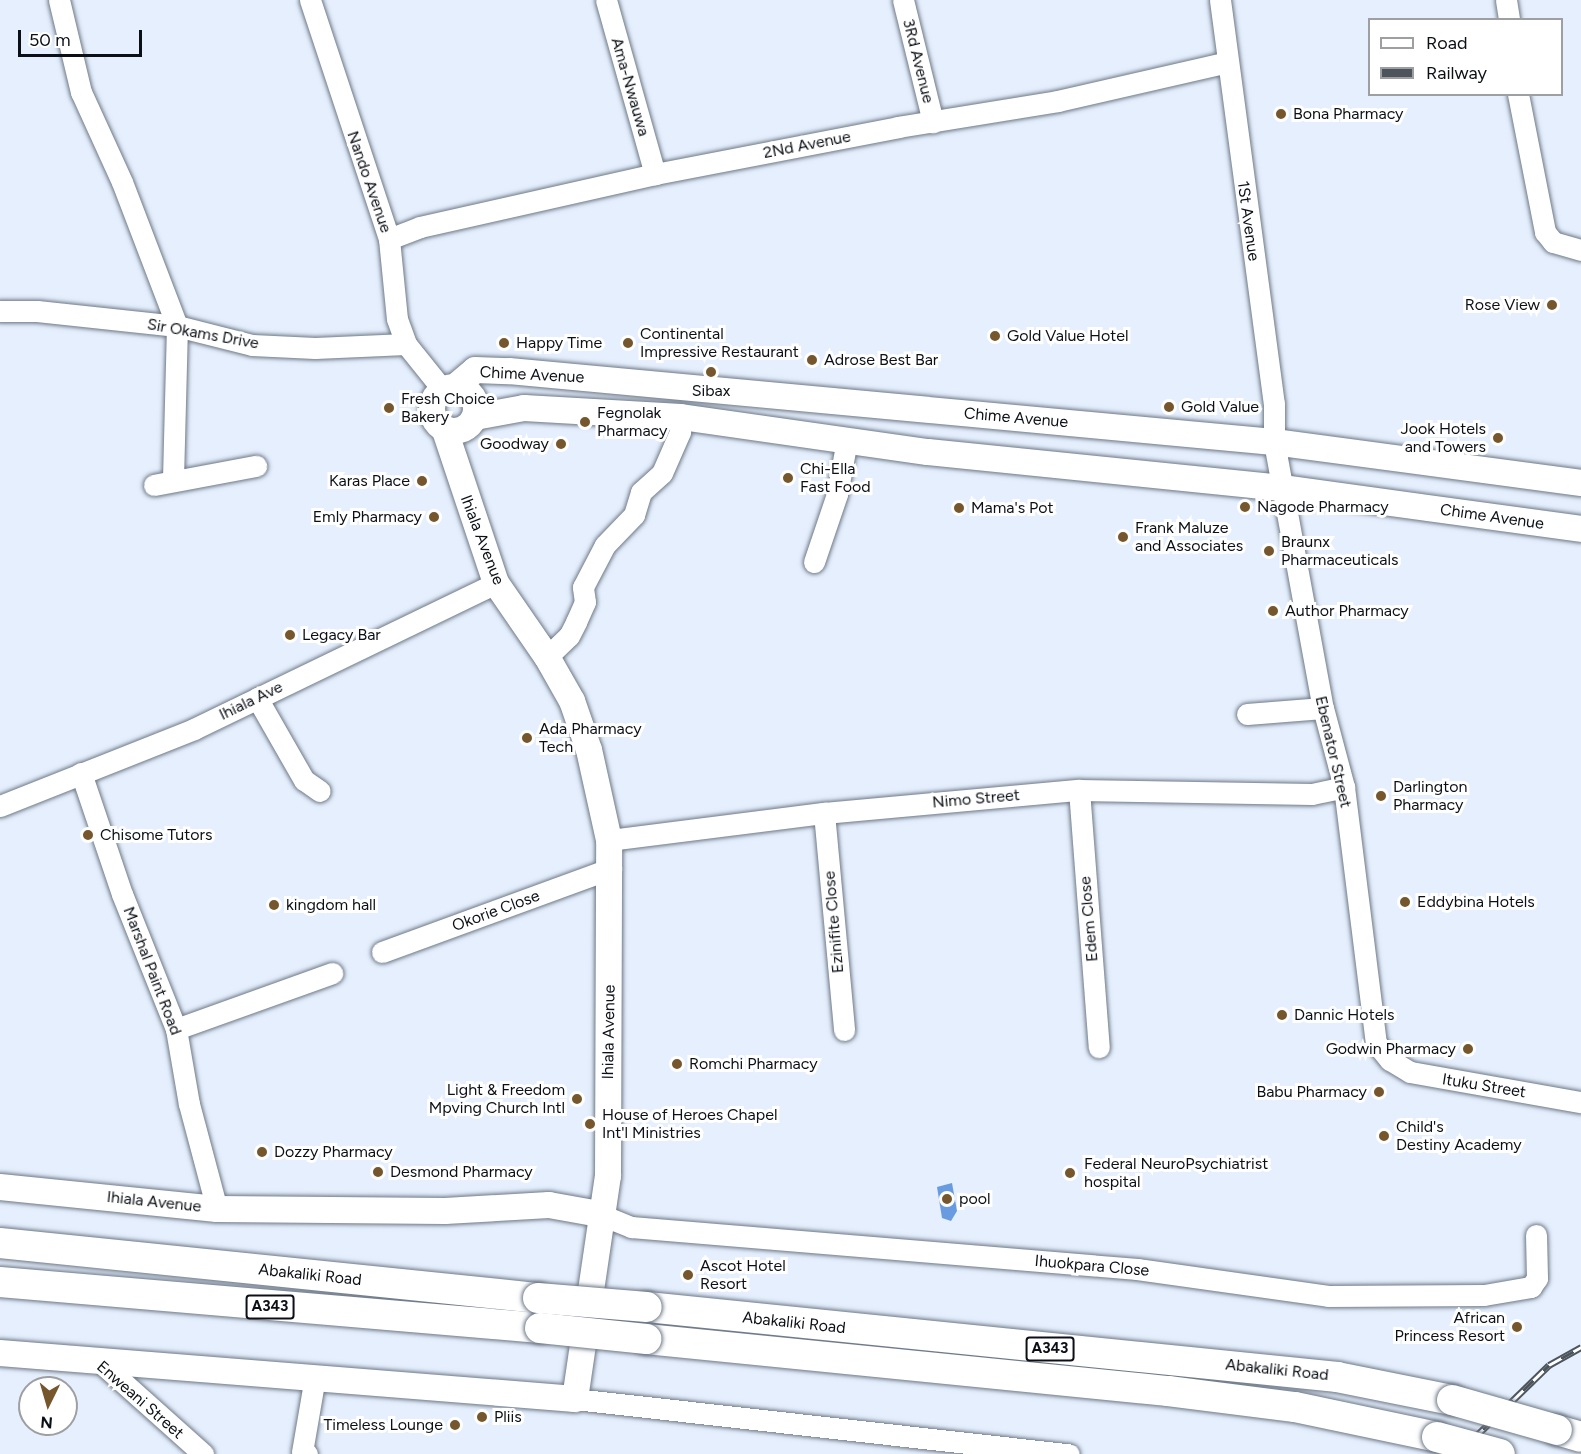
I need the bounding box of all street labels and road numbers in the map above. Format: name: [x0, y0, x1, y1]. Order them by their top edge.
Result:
street label: 3Rd Avenue: [898, 17, 938, 105]
street label: Ama-Nwauwa: [607, 36, 653, 138]
street label: 2Nd Avenue: [762, 127, 852, 163]
street label: Nando Avenue: [343, 129, 395, 235]
street label: 1St Avenue: [1233, 180, 1263, 262]
street label: Sir Okams Drive: [146, 315, 260, 353]
street label: Chime Avenue: [479, 363, 585, 387]
street label: Chime Avenue: [963, 404, 1069, 432]
street label: Ihiala Avenue: [456, 492, 508, 588]
street label: Chime Avenue: [1439, 500, 1545, 534]
street label: Ihiala Ave: [216, 677, 286, 725]
street label: Ebenator Street: [1311, 694, 1355, 810]
street label: Nimo Street: [931, 786, 1021, 812]
street label: Ezinifite Close: [820, 870, 848, 974]
street label: Edem Close: [1076, 875, 1102, 963]
street label: Okorie Close: [450, 886, 542, 936]
street label: Marshal Paint Road: [119, 904, 185, 1038]
street label: Ihiala Avenue: [599, 984, 619, 1080]
street label: Ituku Street: [1441, 1070, 1527, 1102]
street label: Ihiala Avenue: [106, 1187, 202, 1217]
street label: Ihuokpara Close: [1034, 1251, 1150, 1281]
street label: Abakaliki Road: [257, 1260, 363, 1290]
road number: A343: [244, 1295, 296, 1319]
street label: Abakaliki Road: [741, 1308, 847, 1338]
road number: A343: [1024, 1337, 1076, 1361]
street label: Abakaliki Road: [1224, 1355, 1330, 1385]
street label: Enweani Street: [93, 1357, 187, 1443]

